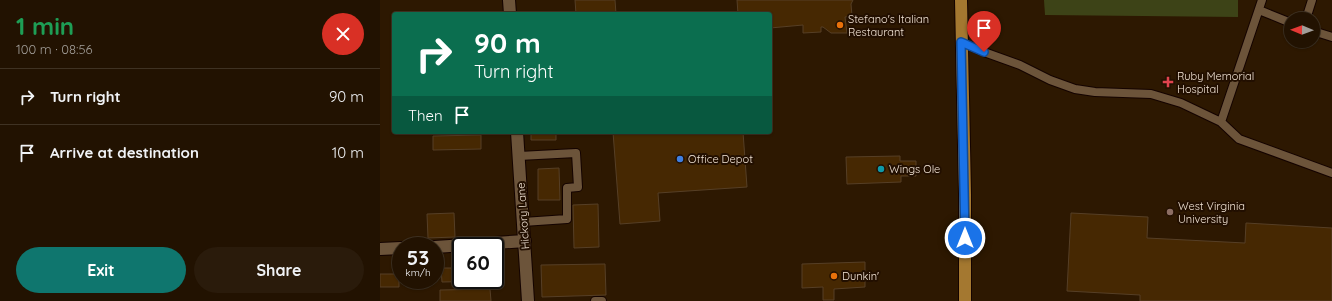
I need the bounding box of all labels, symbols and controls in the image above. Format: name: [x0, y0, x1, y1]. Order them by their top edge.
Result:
text: 1 min: [16, 11, 74, 41]
pin: [967, 11, 1001, 52]
place label: Stefano's Italian Restaurant: [848, 12, 929, 39]
north arrow: [1284, 12, 1320, 48]
map controls: [1284, 12, 1320, 48]
button: close: [322, 13, 364, 55]
icon: arrive: [973, 17, 995, 39]
marker: Stefano's Italian Restaurant: [835, 20, 845, 30]
text: 90 m: [474, 25, 541, 60]
icon: right: [408, 28, 460, 80]
text: 100 m · 08:56: [16, 41, 93, 57]
text: Turn right: [474, 60, 554, 83]
place label: Ruby Memorial Hospital: [1177, 69, 1254, 96]
marker: Ruby Memorial Hospital: [1162, 76, 1174, 88]
icon: right: [16, 86, 38, 108]
text: Turn right: [50, 87, 121, 106]
text: 90 m: [329, 87, 364, 106]
icon: arrive: [451, 104, 473, 126]
text: Then: [408, 106, 443, 125]
icon: arrive: [16, 142, 38, 164]
text: Arrive at destination: [50, 143, 199, 162]
text: 10 m: [332, 143, 364, 162]
place label: Office Depot: [688, 152, 753, 166]
marker: Office Depot: [675, 154, 685, 164]
place label: Wings Ole: [889, 162, 940, 176]
marker: Wings Ole: [876, 164, 886, 174]
street label: Hickory Lane: [514, 182, 532, 250]
place label: West Virginia University: [1178, 199, 1245, 226]
marker: West Virginia University: [1165, 207, 1175, 217]
position arrow: [944, 217, 986, 259]
speed limit sign: 60: [452, 237, 504, 289]
text: 53: [407, 245, 429, 270]
button: Exit: [16, 247, 186, 293]
button: Share: [194, 247, 364, 293]
text: km/h: [405, 266, 431, 279]
place label: Dunkin': [842, 269, 879, 283]
marker: Dunkin': [829, 271, 839, 281]

